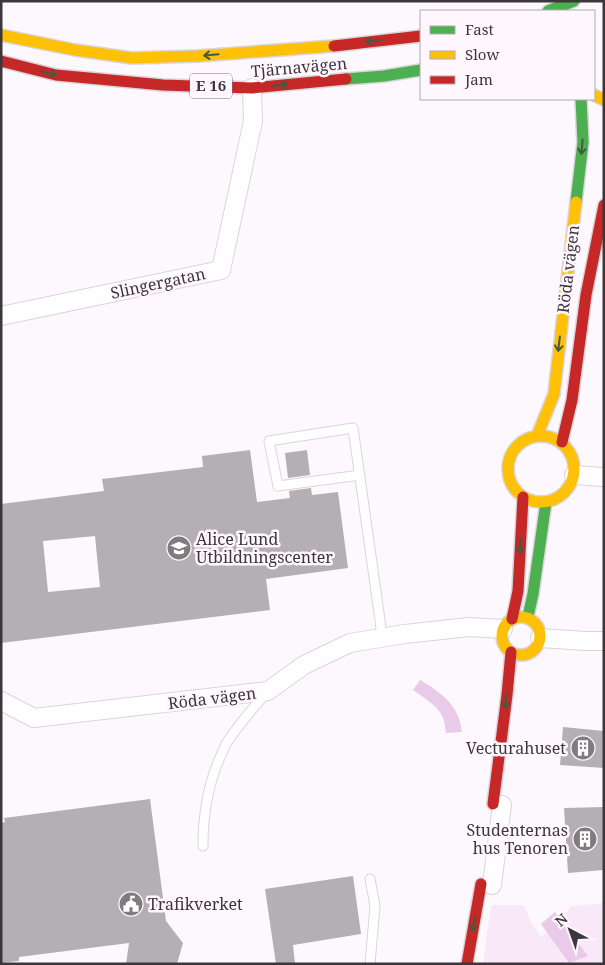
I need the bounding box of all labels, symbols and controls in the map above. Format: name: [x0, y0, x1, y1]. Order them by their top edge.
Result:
legend: [420, 10, 595, 100]
text: Fast: [465, 19, 494, 39]
one-way arrow: [365, 37, 381, 46]
text: Slow: [465, 44, 499, 64]
one-way arrow: [203, 50, 219, 59]
street label: Tjärnavägen: [250, 52, 348, 82]
one-way arrow: [40, 69, 56, 78]
text: Jam: [464, 69, 493, 89]
road number: E 16: [190, 74, 232, 98]
one-way arrow: [272, 81, 288, 90]
one-way arrow: [577, 139, 586, 155]
street label: Röda vägen: [552, 224, 584, 314]
street label: Slingergatan: [109, 262, 207, 304]
one-way arrow: [554, 335, 564, 351]
place label: Alice Lund Utbildningscenter: [196, 528, 333, 568]
school or university icon: Alice Lund Utbildningscenter: [166, 535, 192, 561]
one-way arrow: [516, 537, 525, 553]
street label: Röda vägen: [167, 682, 257, 714]
one-way arrow: [501, 693, 511, 709]
building icon: Vecturahuset: [570, 735, 596, 761]
place label: Vecturahuset: [466, 737, 566, 759]
place label: Studenternas hus Tenoren: [467, 819, 568, 859]
building icon: Studenternas hus Tenoren: [572, 826, 598, 852]
public building icon: Trafikverket: [118, 891, 144, 917]
place label: Trafikverket: [148, 893, 243, 915]
north arrow: [545, 905, 595, 955]
text: N: [551, 909, 572, 931]
one-way arrow: [468, 915, 478, 931]

